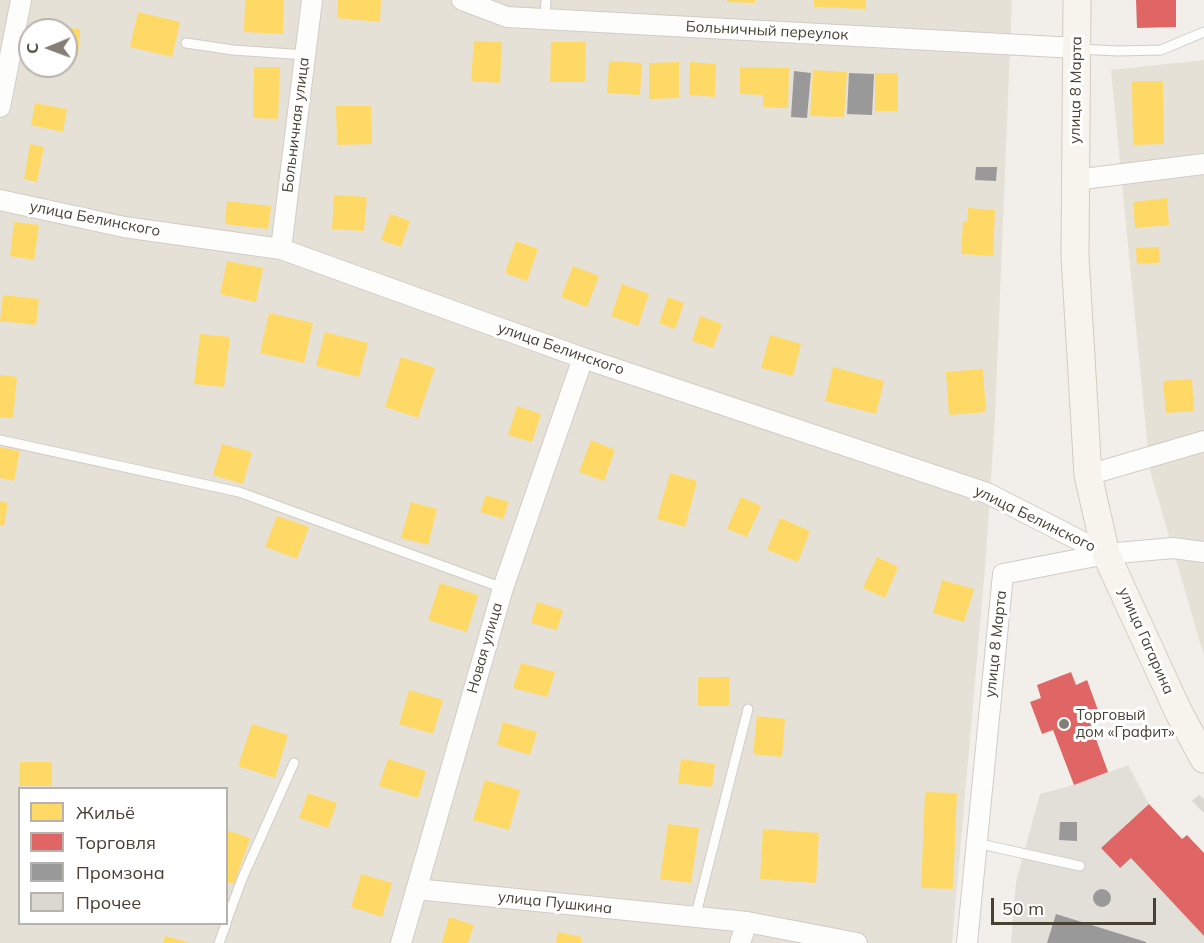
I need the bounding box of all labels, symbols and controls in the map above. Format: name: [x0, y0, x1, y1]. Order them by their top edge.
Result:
north arrow: [18, 18, 78, 78]
street label: Больничный переулок: [685, 18, 849, 44]
street label: улица 8 Марта: [1066, 36, 1086, 144]
text: С: [22, 43, 42, 54]
street label: Больничная улица: [279, 56, 313, 194]
street label: улица Белинского: [28, 198, 162, 240]
street label: улица Белинского: [495, 319, 627, 379]
street label: улица Белинского: [971, 482, 1099, 556]
street label: улица Гагарина: [1114, 585, 1178, 697]
street label: улица 8 Марта: [981, 590, 1011, 698]
street label: Новая улица: [463, 601, 507, 695]
place label: Торговый дом «Графит»: [1076, 706, 1175, 741]
marker: Торговый дом «Графит»: [1057, 717, 1071, 731]
legend: [18, 787, 228, 925]
text: Жильё: [76, 801, 135, 824]
text: Торговля: [76, 831, 156, 854]
text: Промзона: [76, 861, 165, 884]
scale bar: [994, 886, 1159, 924]
street label: улица Пушкина: [497, 888, 613, 918]
text: Прочее: [76, 891, 141, 914]
text: 50 m: [1002, 897, 1044, 920]

